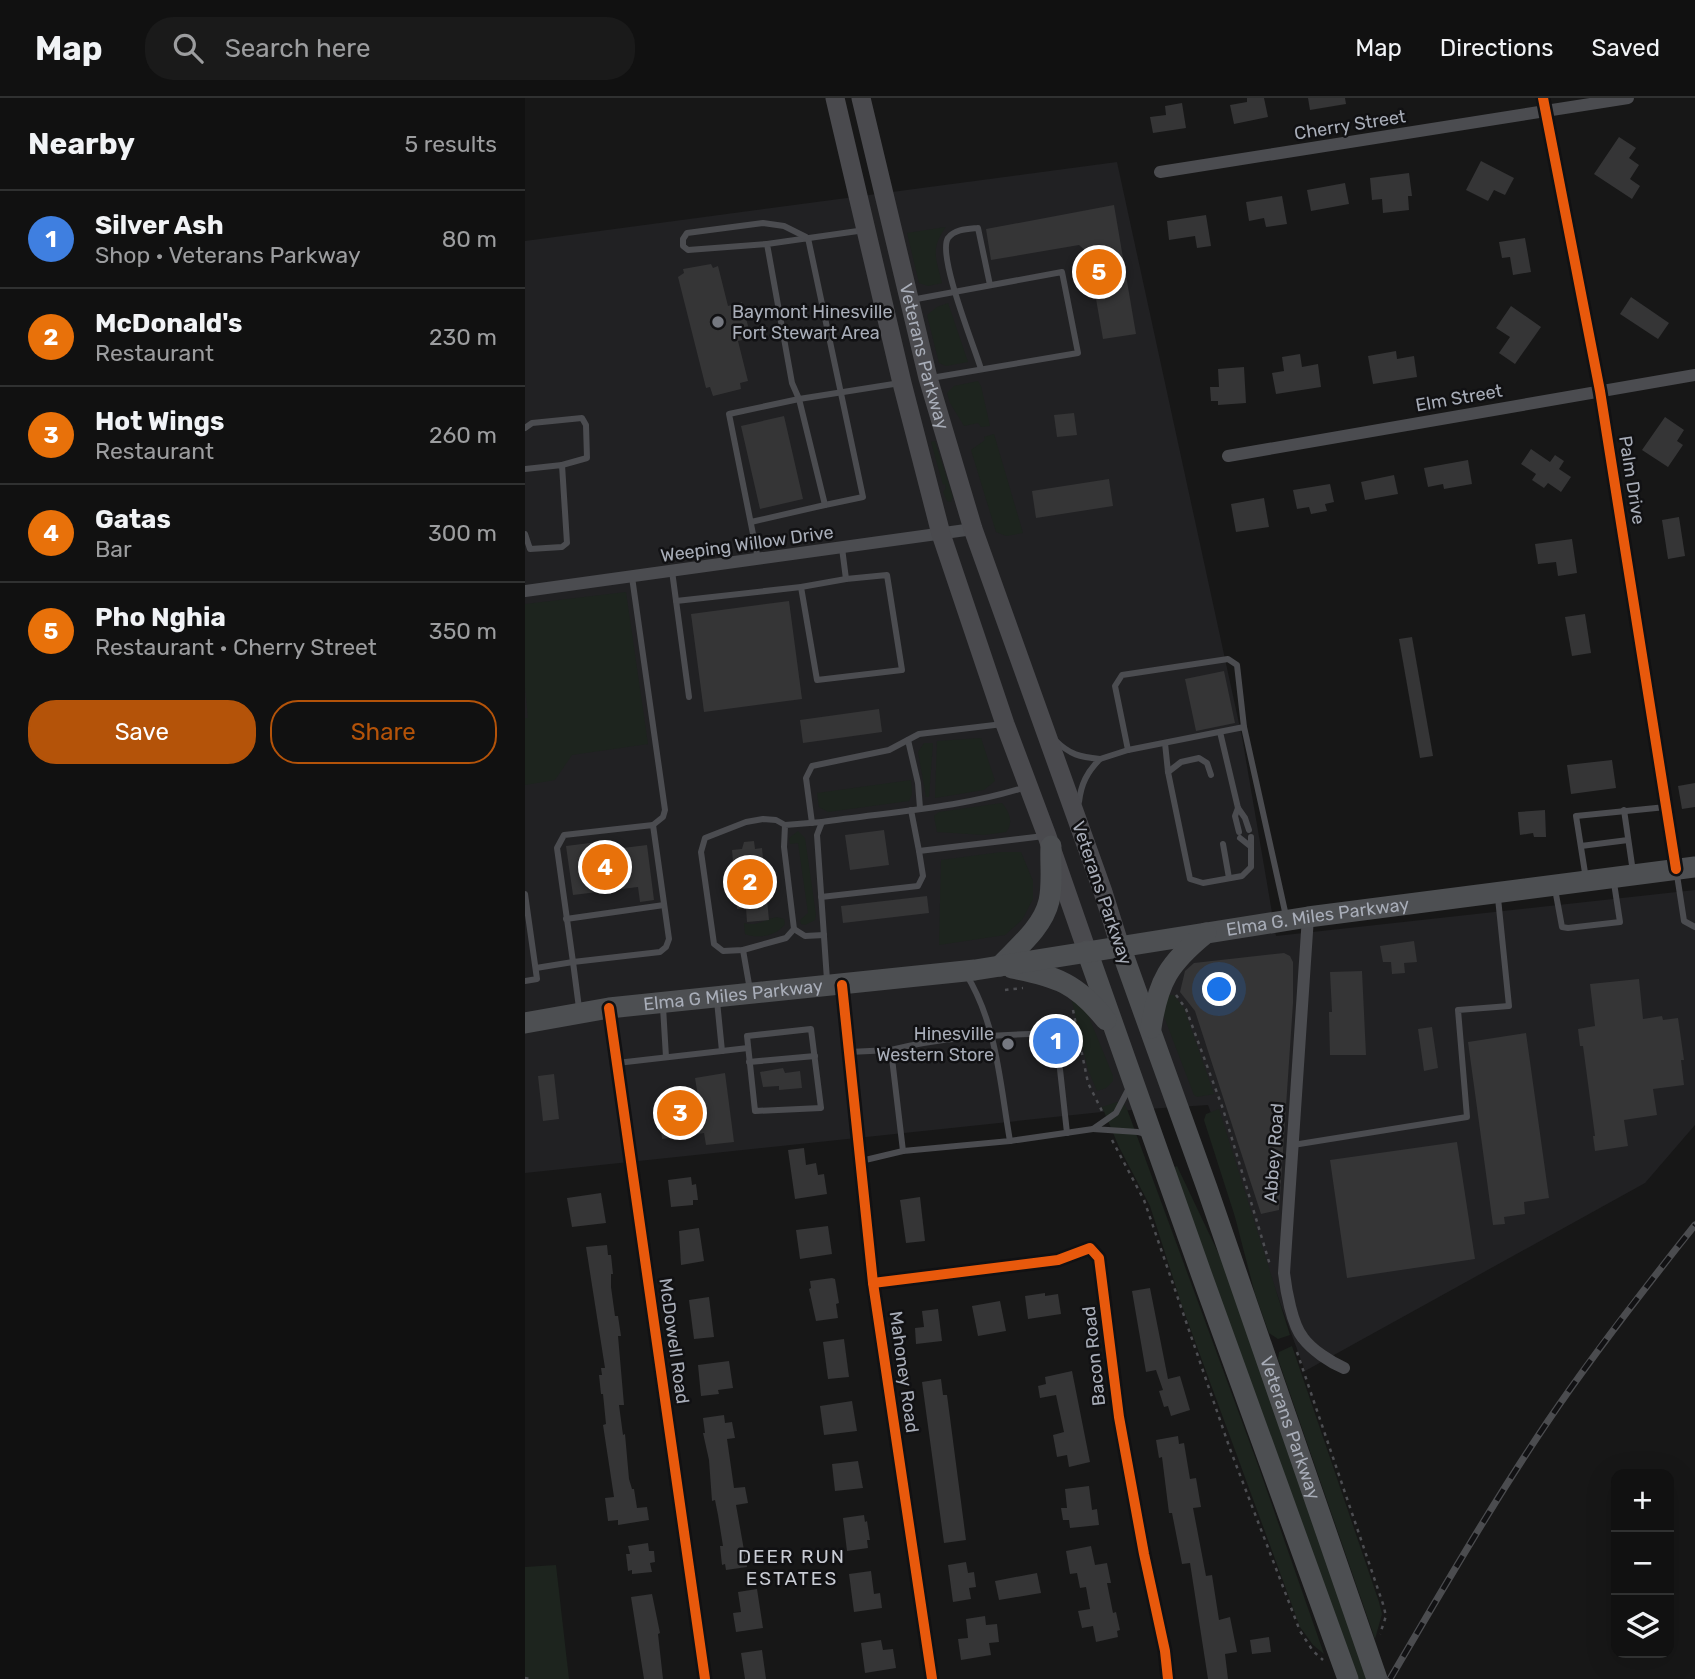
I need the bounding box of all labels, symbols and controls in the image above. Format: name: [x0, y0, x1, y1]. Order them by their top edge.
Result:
search box: [145, 17, 635, 80]
text: Map: [35, 29, 103, 68]
icon: search: [169, 29, 207, 67]
text: Search here: [225, 33, 370, 64]
text: Map: [1355, 34, 1402, 62]
text: Directions: [1440, 34, 1553, 62]
text: Saved: [1591, 34, 1660, 62]
street label: Cherry Street: [1293, 105, 1407, 145]
text: Nearby: [28, 126, 135, 162]
text: 5 results: [404, 130, 497, 158]
text: Silver Ash: [95, 210, 224, 241]
text: 1: [45, 225, 57, 253]
text: 80 m: [442, 225, 497, 253]
text: Shop · Veterans Parkway: [95, 241, 361, 269]
pin: 5: [1076, 246, 1122, 298]
street label: Veterans Parkway: [895, 281, 954, 432]
place label: Baymont Hinesville Fort Stewart Area: [732, 301, 892, 344]
text: McDonald's: [95, 308, 243, 339]
marker: Baymont Hinesville Fort Stewart Area: [710, 314, 726, 330]
text: 2: [44, 323, 58, 351]
text: 230 m: [429, 323, 497, 351]
text: Restaurant: [95, 339, 214, 367]
street label: Elm Street: [1414, 380, 1504, 416]
text: Hot Wings: [95, 406, 224, 437]
text: 3: [43, 421, 59, 449]
text: 260 m: [429, 421, 497, 449]
street label: Palm Drive: [1614, 434, 1650, 526]
text: Restaurant: [95, 437, 214, 465]
text: Gatas: [95, 504, 171, 535]
text: 4: [43, 519, 59, 547]
text: 300 m: [428, 519, 497, 547]
street label: Weeping Willow Drive: [659, 521, 835, 567]
text: Bar: [95, 535, 132, 563]
text: Pho Nghia: [95, 602, 226, 633]
text: 5: [44, 617, 58, 645]
text: 350 m: [429, 617, 497, 645]
text: Restaurant · Cherry Street: [95, 633, 377, 661]
button: Save: [28, 700, 256, 764]
button: Share: [270, 700, 497, 764]
street label: Veterans Parkway: [1067, 818, 1137, 968]
pin: 4: [582, 841, 628, 893]
pin: 2: [727, 856, 773, 908]
street label: Elma G. Miles Parkway: [1224, 893, 1410, 941]
your location: [1202, 972, 1236, 1006]
street label: Elma G Miles Parkway: [642, 975, 824, 1015]
pin: 1: [1033, 1015, 1079, 1067]
place label: Hinesville Western Store: [876, 1023, 994, 1066]
marker: Hinesville Western Store: [1000, 1036, 1016, 1052]
pin: 3: [657, 1087, 703, 1139]
street label: Abbey Road: [1260, 1102, 1288, 1204]
street label: McDowell Road: [654, 1277, 694, 1405]
street label: Bacon Road: [1078, 1305, 1110, 1407]
street label: Mahoney Road: [885, 1310, 923, 1434]
street label: Veterans Parkway: [1255, 1353, 1325, 1503]
map controls: [1611, 1469, 1674, 1658]
button: +: [1611, 1469, 1674, 1532]
button: −: [1611, 1532, 1674, 1595]
district label: DEER RUN ESTATES: [738, 1545, 846, 1590]
button: layers: [1611, 1595, 1674, 1658]

